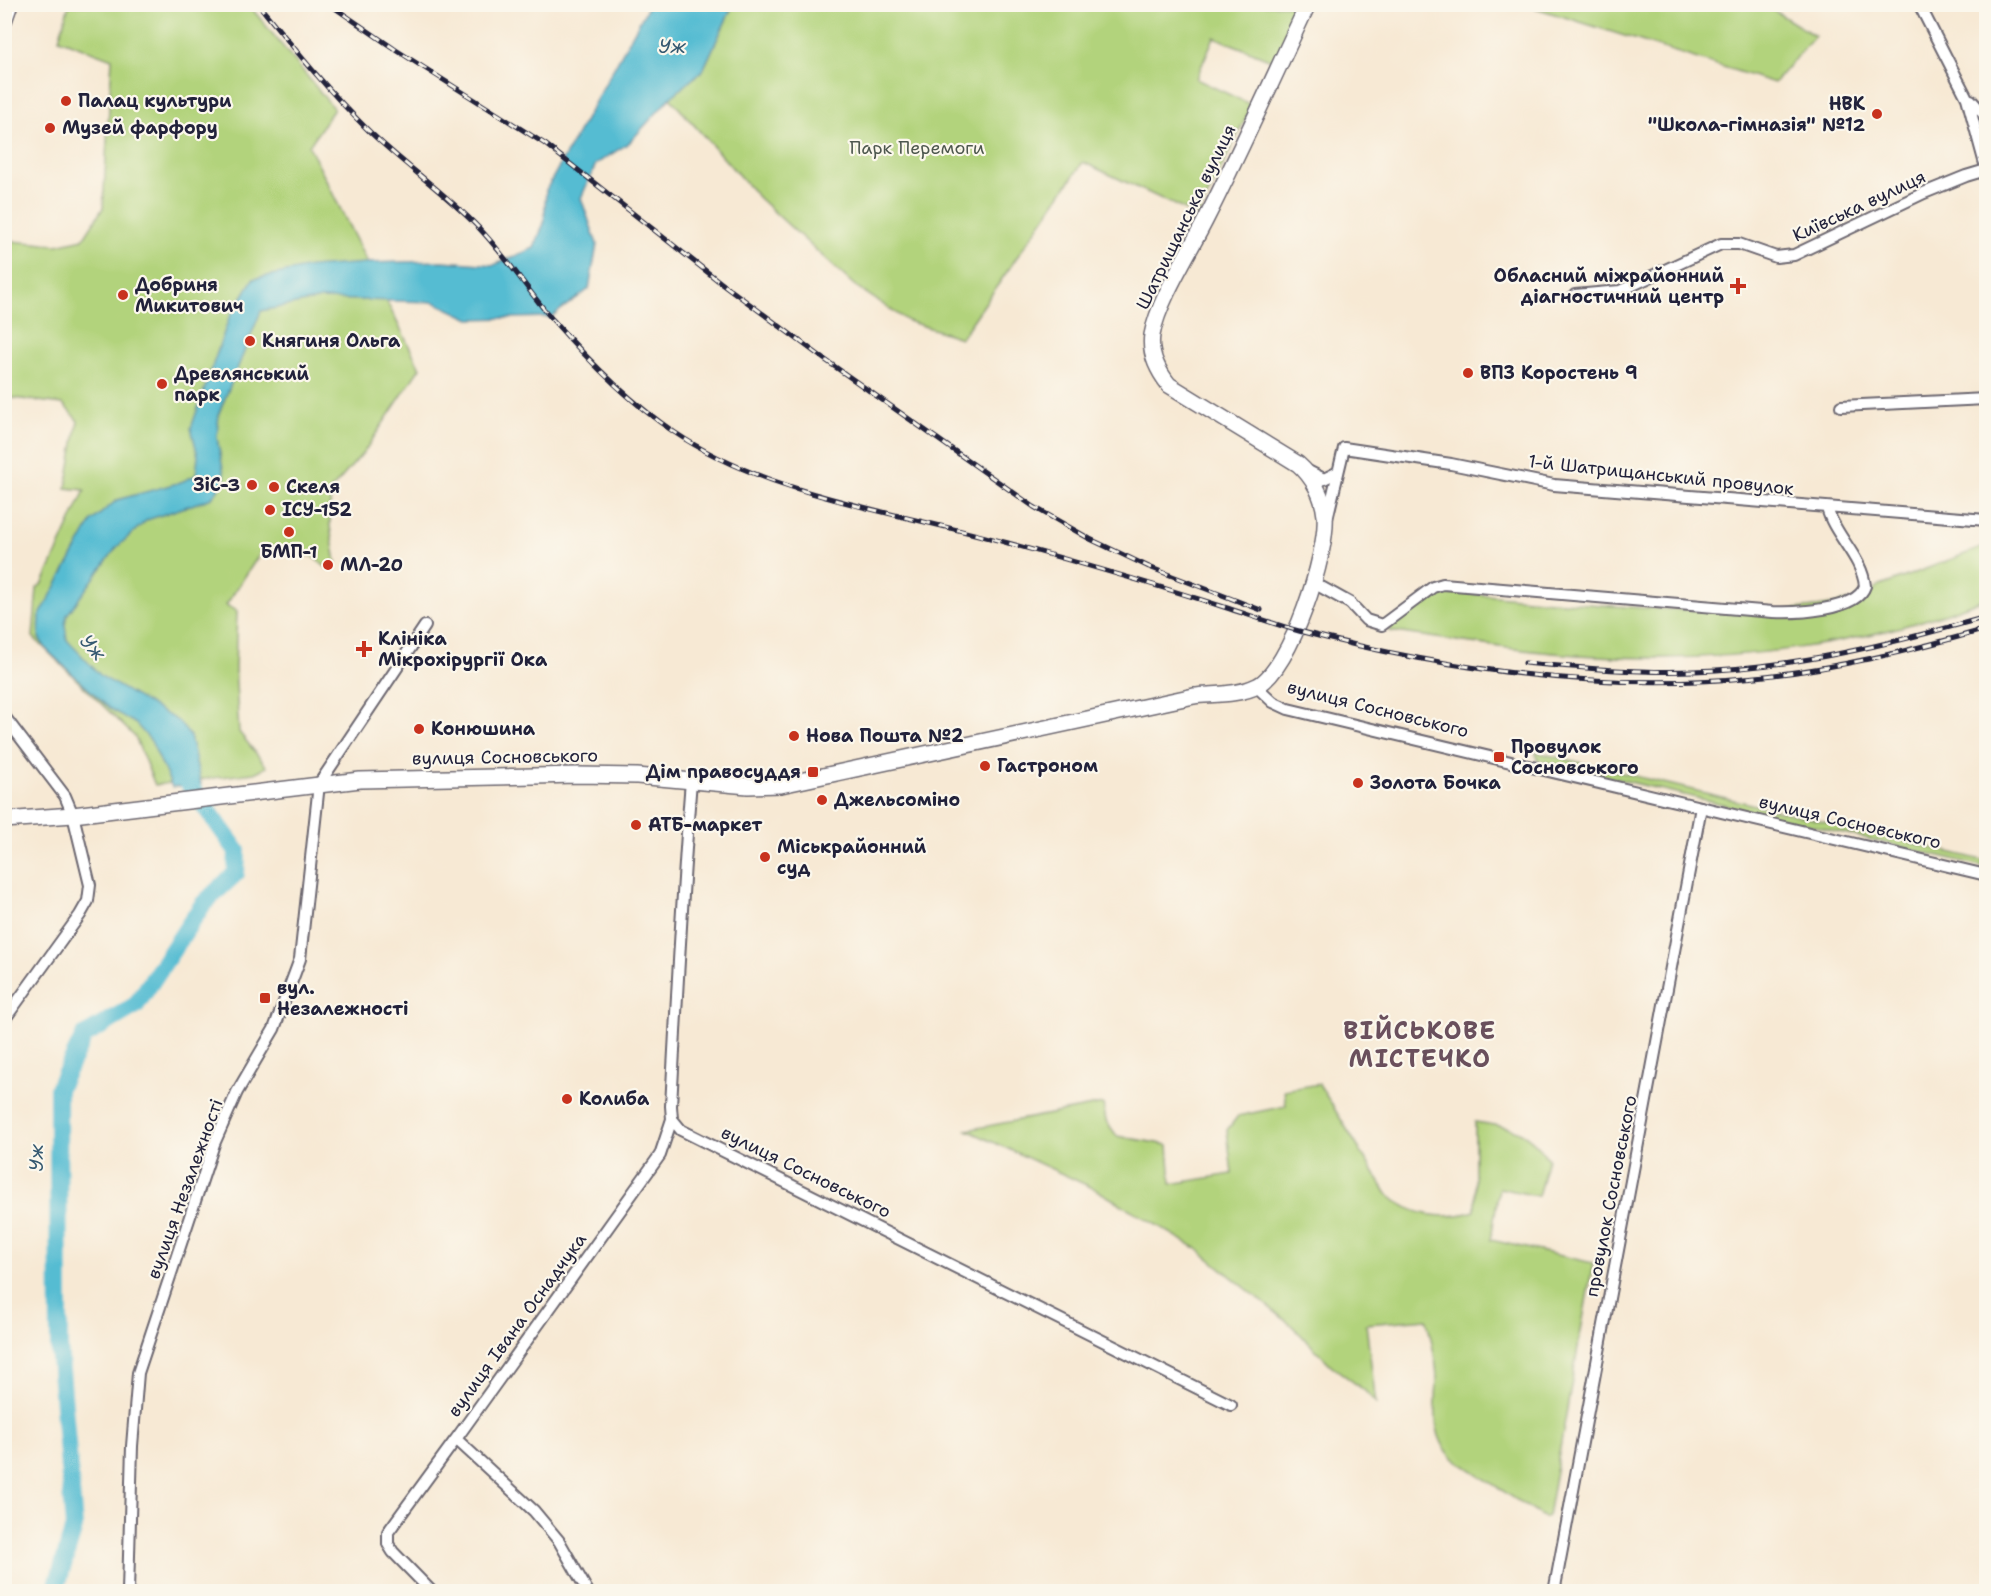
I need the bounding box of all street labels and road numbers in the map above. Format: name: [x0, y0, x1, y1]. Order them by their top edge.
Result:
street label: Шатрищанська вулиця: [1131, 120, 1241, 314]
street label: Київська вулиця: [1789, 165, 1929, 247]
street label: 1-й Шатрищанський провулок: [1527, 449, 1795, 501]
street label: вулиця Сосновського: [1285, 675, 1471, 743]
street label: вулиця Сосновського: [412, 743, 598, 771]
street label: вулиця Сосновського: [1757, 789, 1943, 855]
street label: провулок Сосновського: [1580, 1093, 1642, 1299]
street label: вулиця Незалежності: [141, 1096, 229, 1282]
street label: вулиця Сосновського: [717, 1120, 895, 1224]
street label: вулиця Івана Оснадчука: [442, 1228, 592, 1422]

